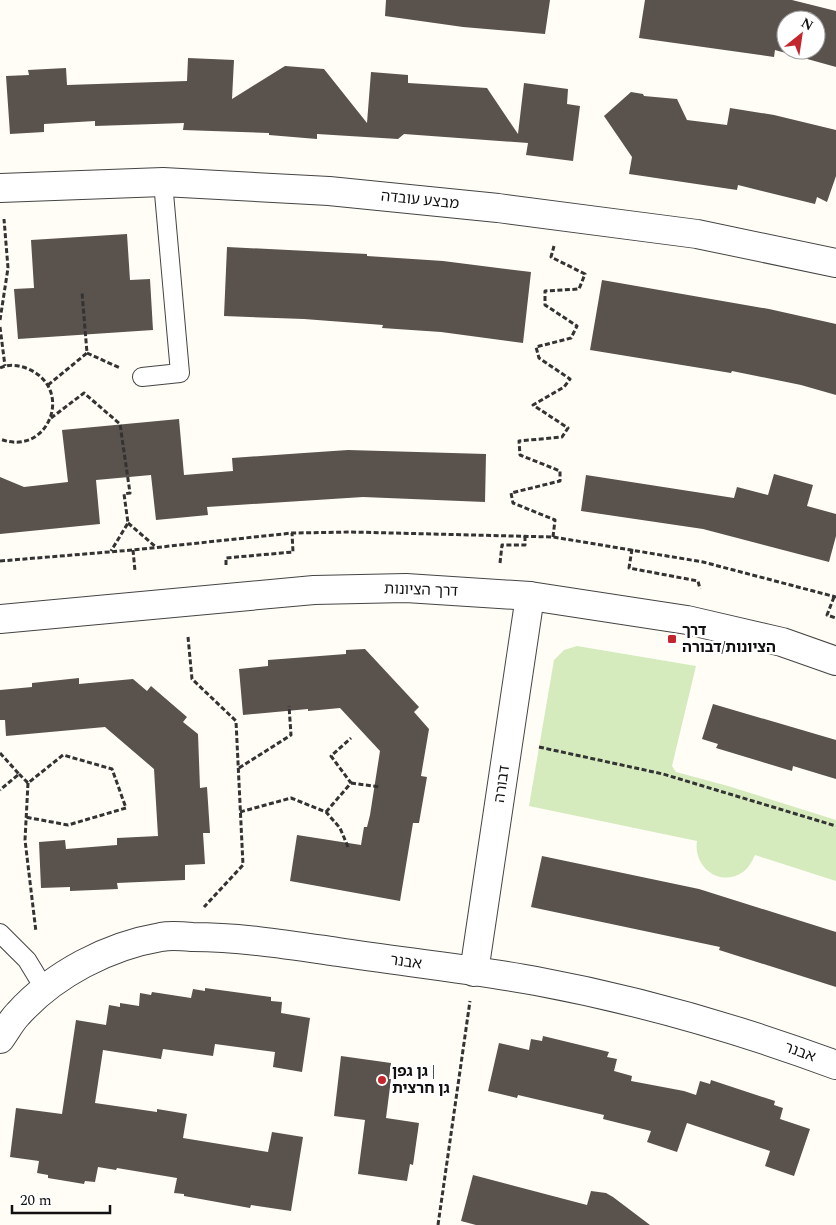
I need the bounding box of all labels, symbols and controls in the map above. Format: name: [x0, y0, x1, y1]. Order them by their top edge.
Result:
north arrow: [776, 10, 826, 60]
text: N: [797, 12, 817, 36]
street label: מבצע עובדה: [380, 184, 460, 216]
street label: דרך הציונות: [384, 577, 458, 603]
place label: דרך הציונות/דבורה: [682, 619, 776, 659]
marker: דרך הציונות/דבורה: [666, 633, 678, 645]
street label: דבורה: [488, 764, 516, 804]
street label: אבנר: [389, 948, 423, 976]
street label: אבנר: [781, 1036, 819, 1068]
place label: גן גפן | גן חרצית: [392, 1060, 450, 1100]
marker: גן גפן | גן חרצית: [376, 1074, 388, 1086]
scale bar: [12, 1182, 110, 1214]
text: 20 m: [20, 1189, 52, 1212]

